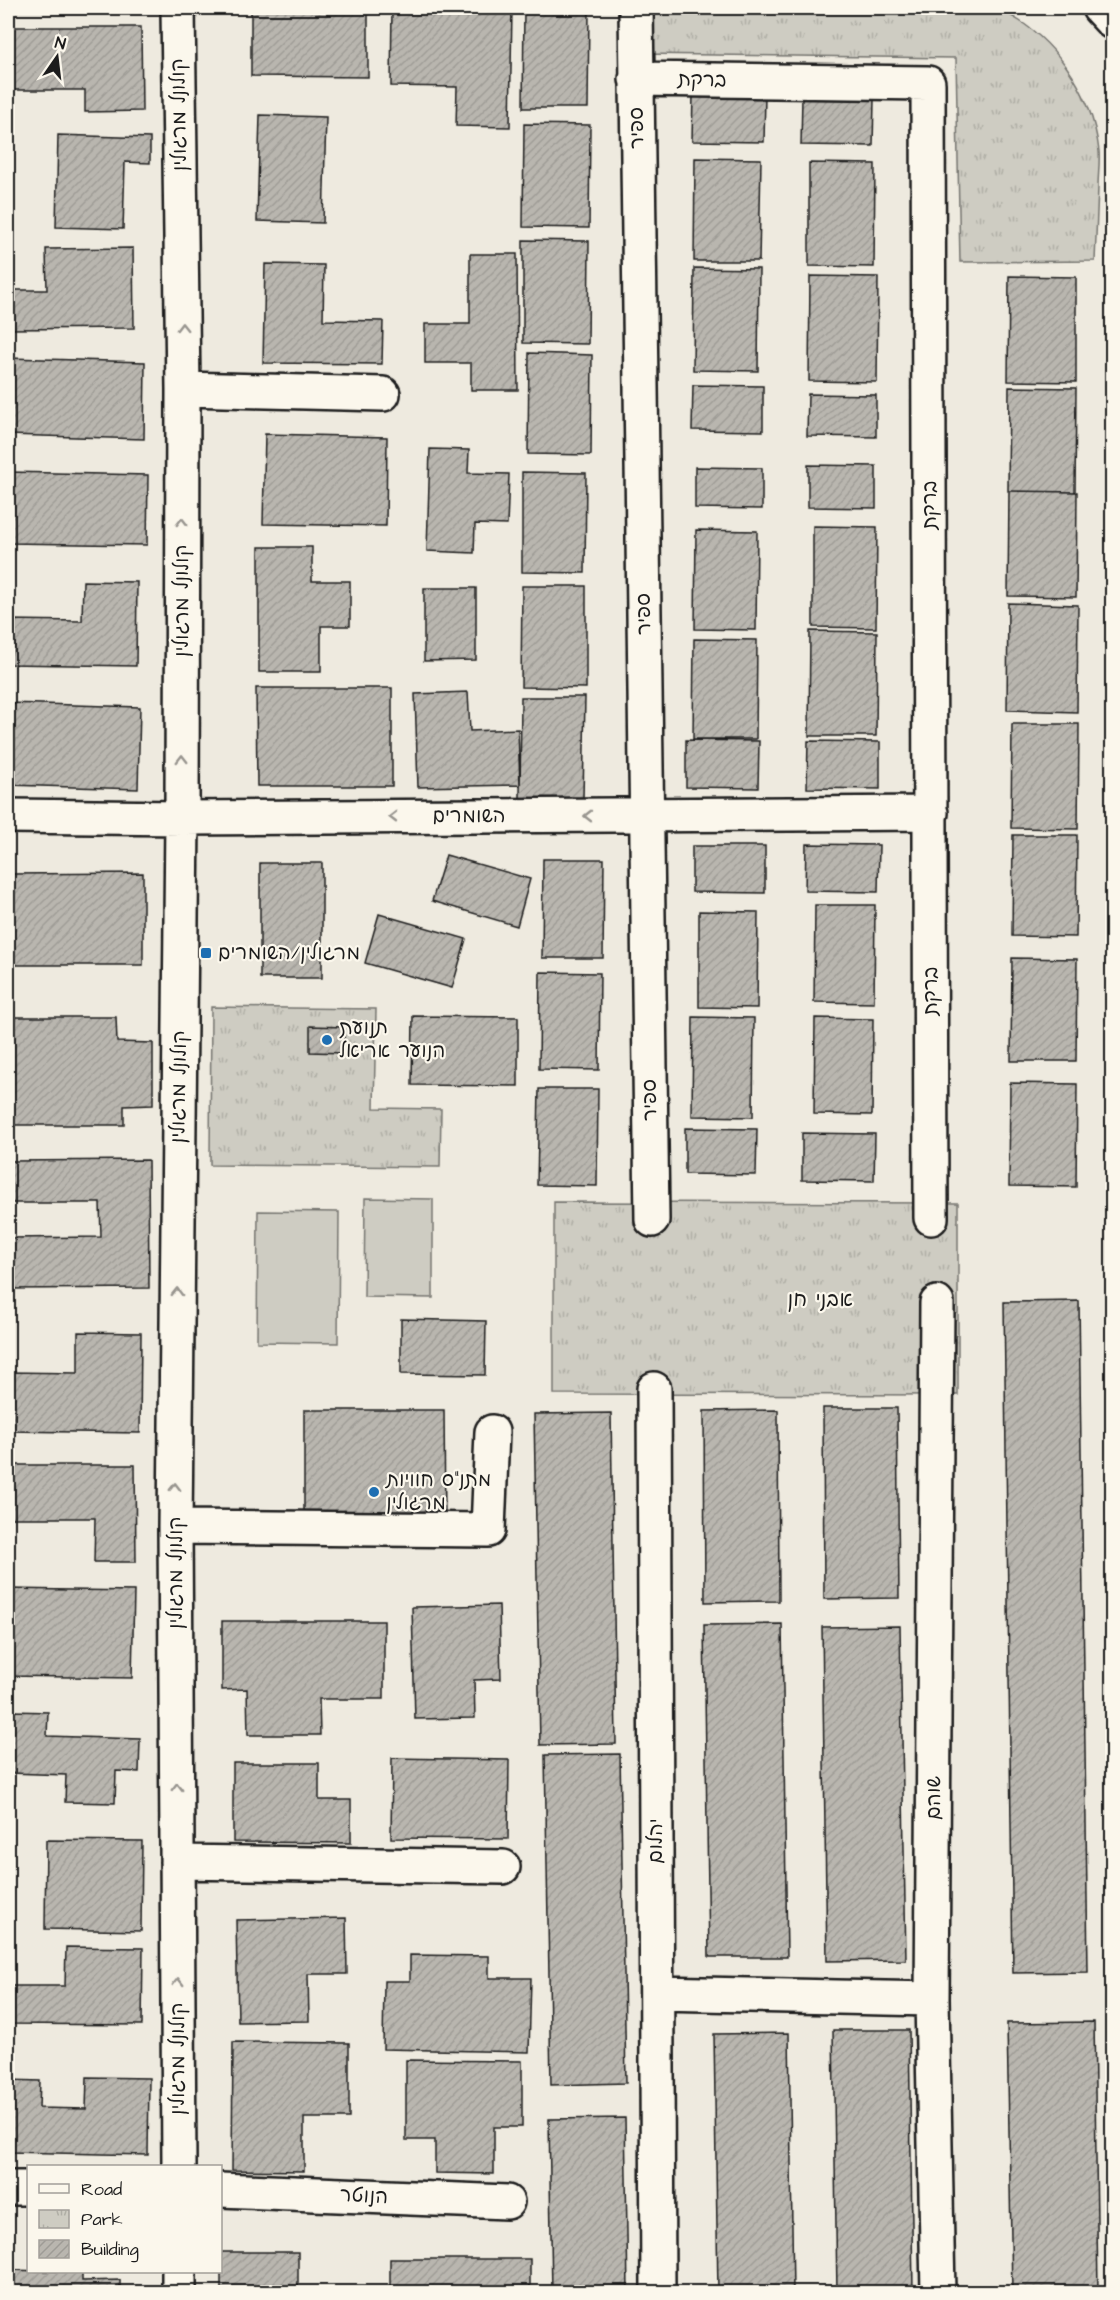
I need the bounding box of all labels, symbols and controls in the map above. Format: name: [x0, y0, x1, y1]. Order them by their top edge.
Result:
north arrow: [27, 27, 87, 87]
text: N: [53, 32, 68, 55]
street label: קולונל מרגולין: [164, 58, 194, 172]
street label: ברקת: [676, 66, 727, 94]
street label: ספיר: [623, 107, 651, 149]
one-way arrow: [176, 323, 188, 332]
street label: ברקת: [916, 481, 944, 530]
one-way arrow: [176, 518, 188, 527]
street label: קולונל מרגולין: [168, 545, 196, 657]
street label: ספיר: [630, 593, 658, 635]
one-way arrow: [176, 755, 188, 764]
street label: השומרים: [433, 802, 505, 830]
one-way arrow: [584, 810, 593, 822]
one-way arrow: [389, 811, 398, 823]
place label: מרגולין/השומרים: [218, 939, 360, 967]
marker: מרגולין/השומרים: [199, 946, 213, 960]
street label: ברקת: [917, 967, 945, 1016]
place label: תנועת הנוער אריאל: [339, 1014, 445, 1065]
street label: קולונל מרגולין: [164, 1030, 194, 1144]
marker: תנועת הנוער אריאל: [320, 1033, 334, 1047]
street label: ספיר: [636, 1079, 664, 1121]
district label: אבני חן: [787, 1285, 853, 1314]
one-way arrow: [171, 1288, 183, 1297]
place label: מתנ"ס חוויות מרגולין: [385, 1466, 491, 1517]
one-way arrow: [169, 1483, 182, 1492]
marker: מתנ"ס חוויות מרגולין: [367, 1485, 381, 1499]
street label: קולונל מרגולין: [162, 1517, 190, 1629]
street label: שוהם: [920, 1775, 948, 1820]
one-way arrow: [171, 1783, 183, 1792]
street label: יהלום: [642, 1818, 670, 1864]
one-way arrow: [172, 1978, 184, 1987]
street label: קולונל מרגולין: [164, 2003, 192, 2115]
legend: [27, 2165, 222, 2273]
text: Road: [81, 2177, 122, 2202]
street label: הנוטר: [339, 2181, 389, 2211]
text: Park: [81, 2207, 123, 2232]
text: Building: [81, 2237, 139, 2263]

